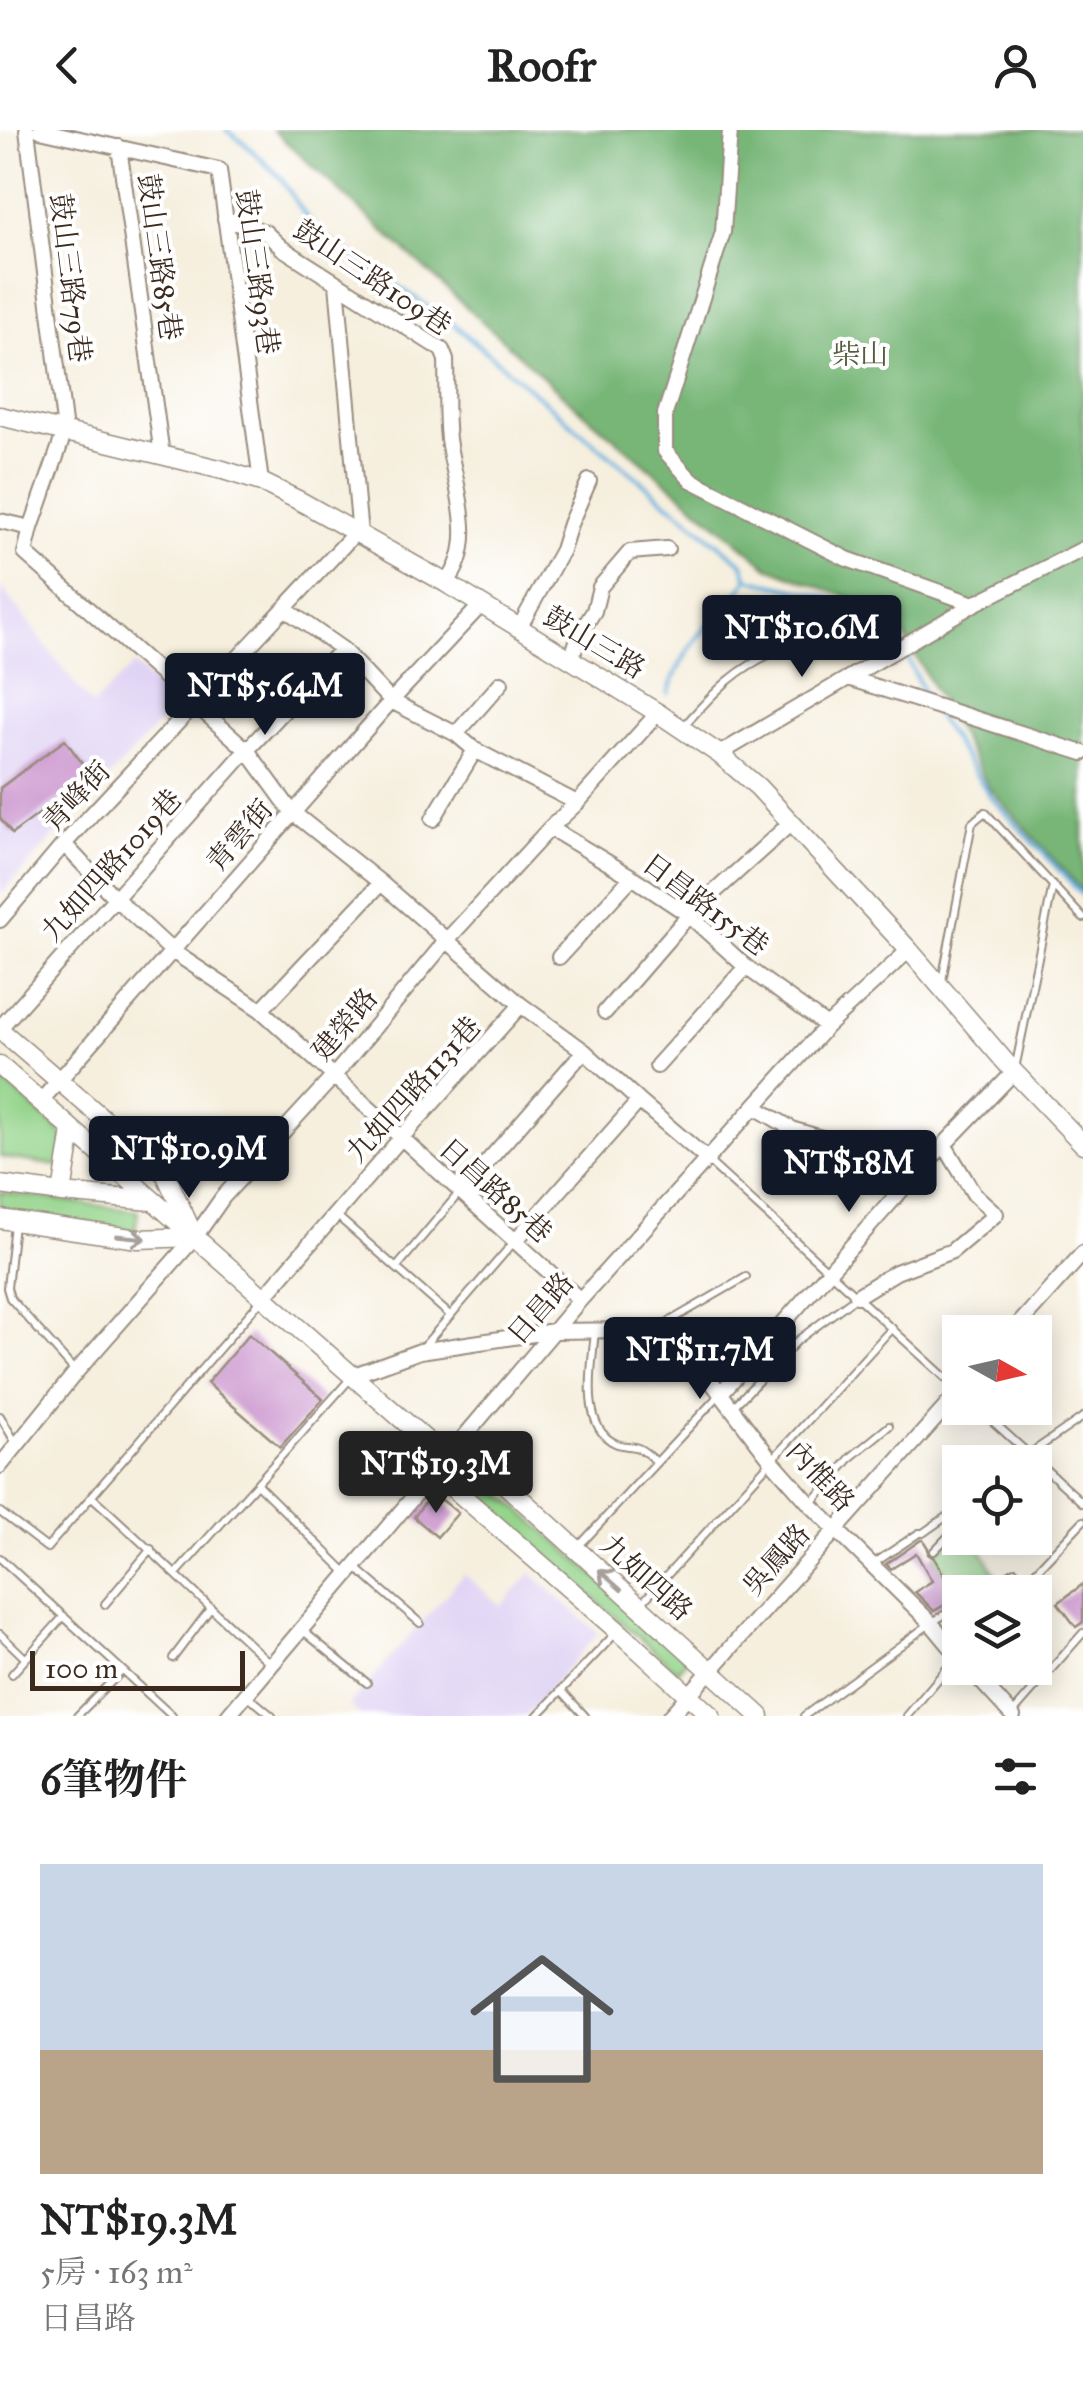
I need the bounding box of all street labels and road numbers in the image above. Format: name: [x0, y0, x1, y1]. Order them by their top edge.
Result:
street label: 鼓山三路85巷: [130, 171, 189, 343]
street label: 鼓山三路93巷: [229, 187, 286, 357]
street label: 鼓山三路79巷: [43, 192, 98, 365]
street label: 鼓山三路109巷: [287, 212, 458, 343]
street label: 鼓山三路: [538, 599, 652, 686]
street label: 青峰街: [35, 754, 118, 839]
street label: 九如四路1019巷: [34, 782, 189, 949]
street label: 青雲街: [199, 792, 280, 879]
street label: 日昌路155巷: [636, 846, 776, 963]
street label: 建榮路: [304, 981, 385, 1068]
street label: 九如四路1131巷: [339, 1009, 488, 1170]
street label: 日昌路85巷: [432, 1131, 559, 1250]
street label: 日昌路: [500, 1265, 581, 1352]
street label: 內惟路: [779, 1434, 862, 1519]
street label: 吳鳳路: [735, 1516, 817, 1602]
street label: 九如四路: [593, 1527, 700, 1628]

